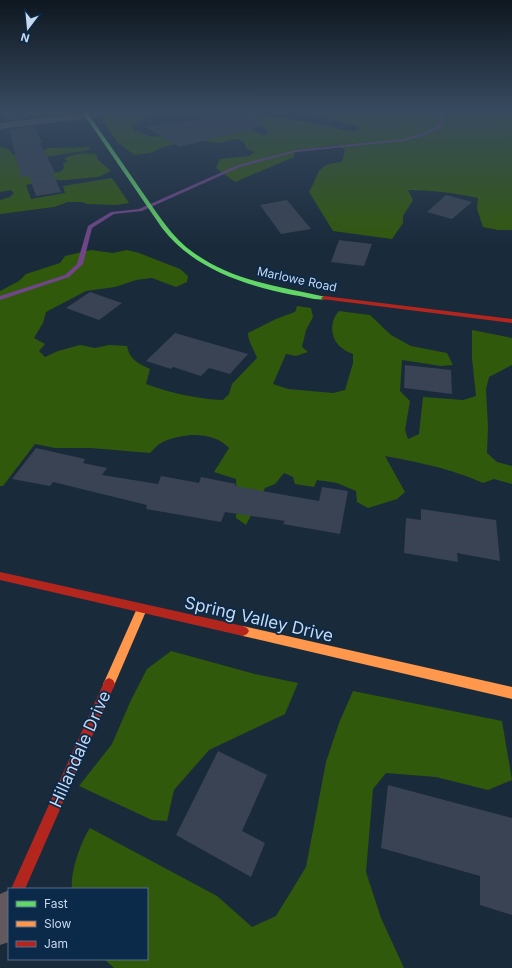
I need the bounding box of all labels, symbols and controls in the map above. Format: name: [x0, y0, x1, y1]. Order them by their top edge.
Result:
north arrow: [8, 8, 48, 48]
text: N: [19, 30, 31, 45]
street label: Marlowe Road: [256, 263, 338, 295]
street label: Spring Valley Drive: [183, 592, 335, 646]
street label: Hillandale Drive: [45, 688, 115, 810]
legend: [8, 888, 148, 960]
text: Fast: [44, 896, 68, 911]
text: Slow: [44, 916, 72, 931]
text: Jam: [44, 936, 68, 951]

